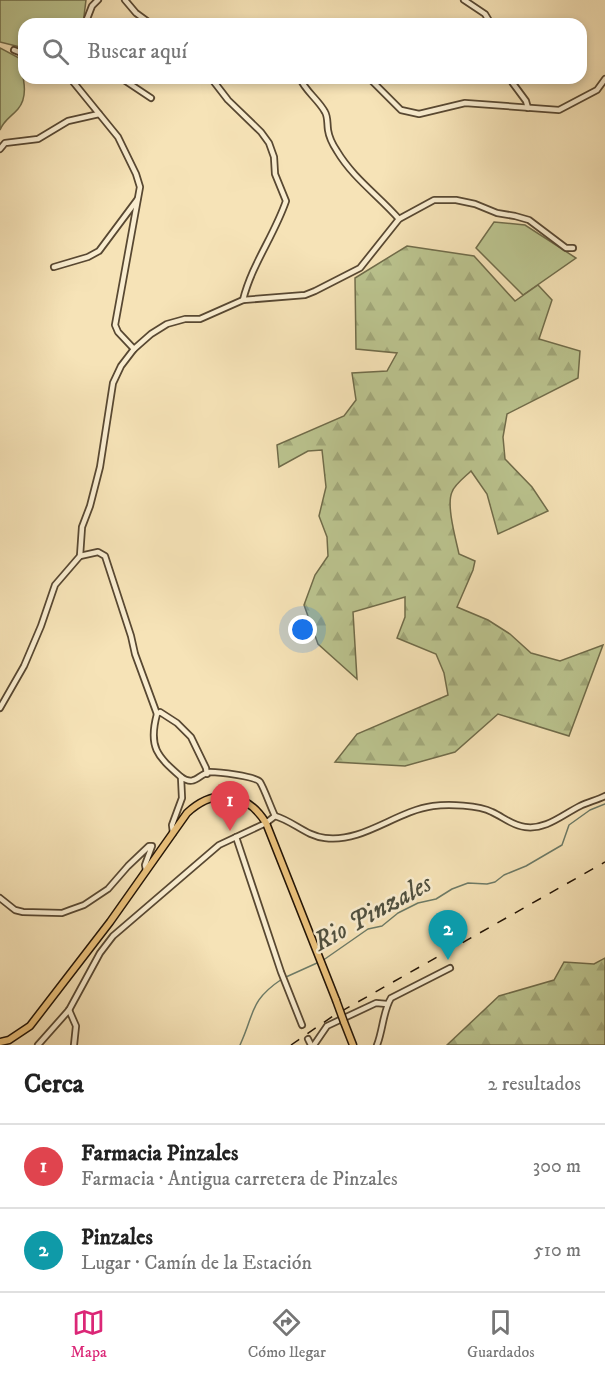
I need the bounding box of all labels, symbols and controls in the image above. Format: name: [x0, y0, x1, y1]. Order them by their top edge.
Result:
search box: [18, 18, 587, 84]
icon: search: [39, 35, 72, 68]
text: Buscar aquí: [87, 38, 187, 65]
your location: [288, 615, 317, 644]
pin: 1: [210, 782, 250, 831]
water label: Rio Pinzales: [306, 866, 439, 960]
pin: 2: [428, 910, 468, 960]
text: Cerca: [24, 1068, 84, 1101]
text: 2 resultados: [488, 1072, 581, 1097]
text: Farmacia Pinzales: [81, 1140, 238, 1167]
text: 1: [40, 1154, 47, 1179]
text: 300 m: [533, 1154, 581, 1179]
text: Farmacia · Antigua carretera de Pinzales: [81, 1167, 398, 1192]
text: Pinzales: [81, 1224, 153, 1251]
text: 2: [39, 1238, 48, 1263]
text: 510 m: [534, 1238, 581, 1263]
text: Lugar · Camín de la Estación: [81, 1251, 312, 1276]
tab: Mapa: [70, 1306, 107, 1362]
tab: Cómo llegar: [248, 1306, 326, 1362]
tab: Guardados: [467, 1306, 535, 1362]

